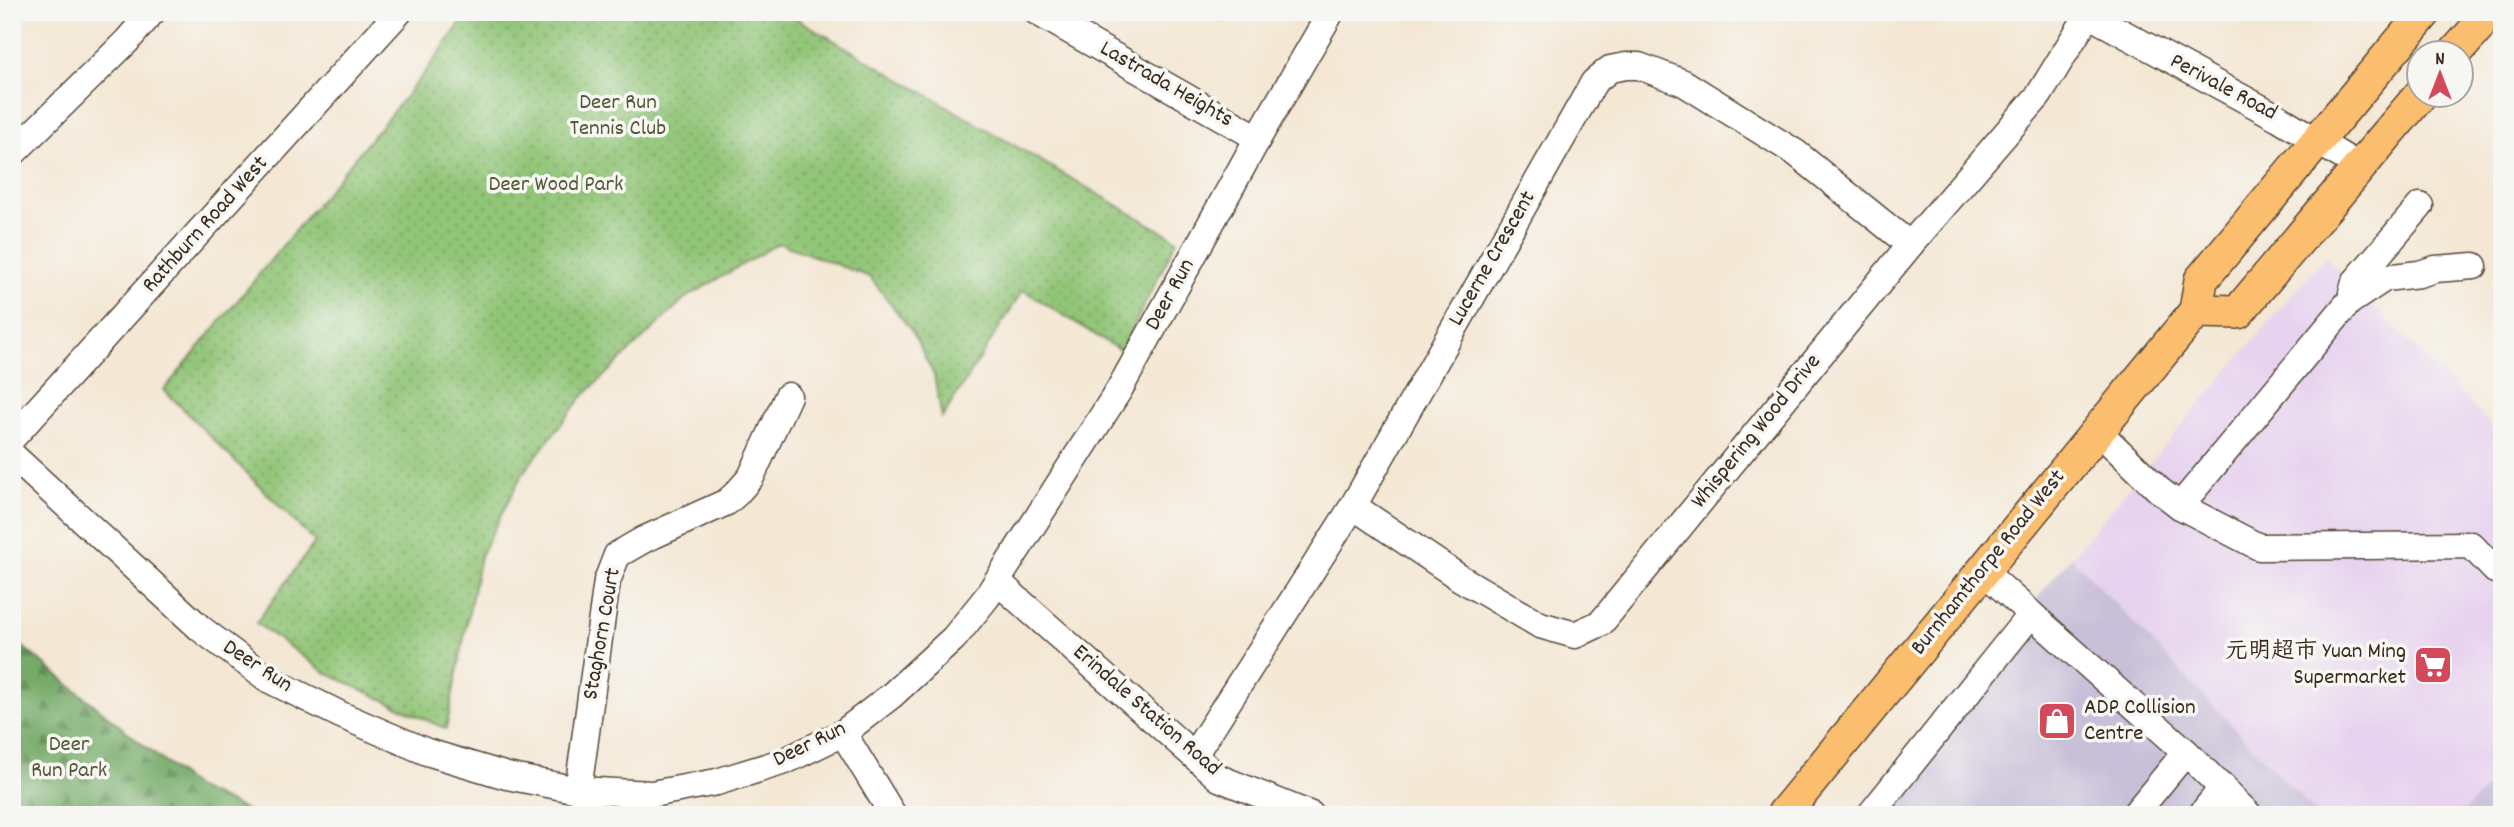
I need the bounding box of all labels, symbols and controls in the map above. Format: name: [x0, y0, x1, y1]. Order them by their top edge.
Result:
street label: Lastrada Heights: [1093, 33, 1239, 137]
north arrow: [2406, 38, 2476, 108]
street label: Perivale Road: [2163, 46, 2283, 130]
text: N: [2435, 47, 2445, 74]
park label: Deer Run Tennis Club: [570, 87, 666, 146]
street label: Rathburn Road West: [135, 149, 277, 301]
park label: Deer Wood Park: [489, 169, 623, 202]
street label: Lucerne Crescent: [1441, 185, 1545, 333]
street label: Deer Run: [1138, 253, 1204, 337]
street label: Whispering Wood Drive: [1684, 347, 1830, 517]
street label: Burnhamthorpe Road West: [1904, 463, 2074, 663]
street label: Staghorn Court: [575, 566, 631, 702]
street label: Deer Run: [215, 632, 299, 702]
place label: 元明超市 Yuan Ming Supermarket: [2225, 636, 2406, 695]
street label: Erindale Station Road: [1064, 637, 1228, 785]
supermarket icon: 元明超市 Yuan Ming Supermarket: [2412, 644, 2454, 686]
place label: ADP Collision Centre: [2084, 692, 2196, 751]
shop icon: ADP Collision Centre: [2036, 700, 2078, 742]
street label: Deer Run: [768, 713, 852, 777]
park label: Deer Run Park: [31, 729, 107, 788]

